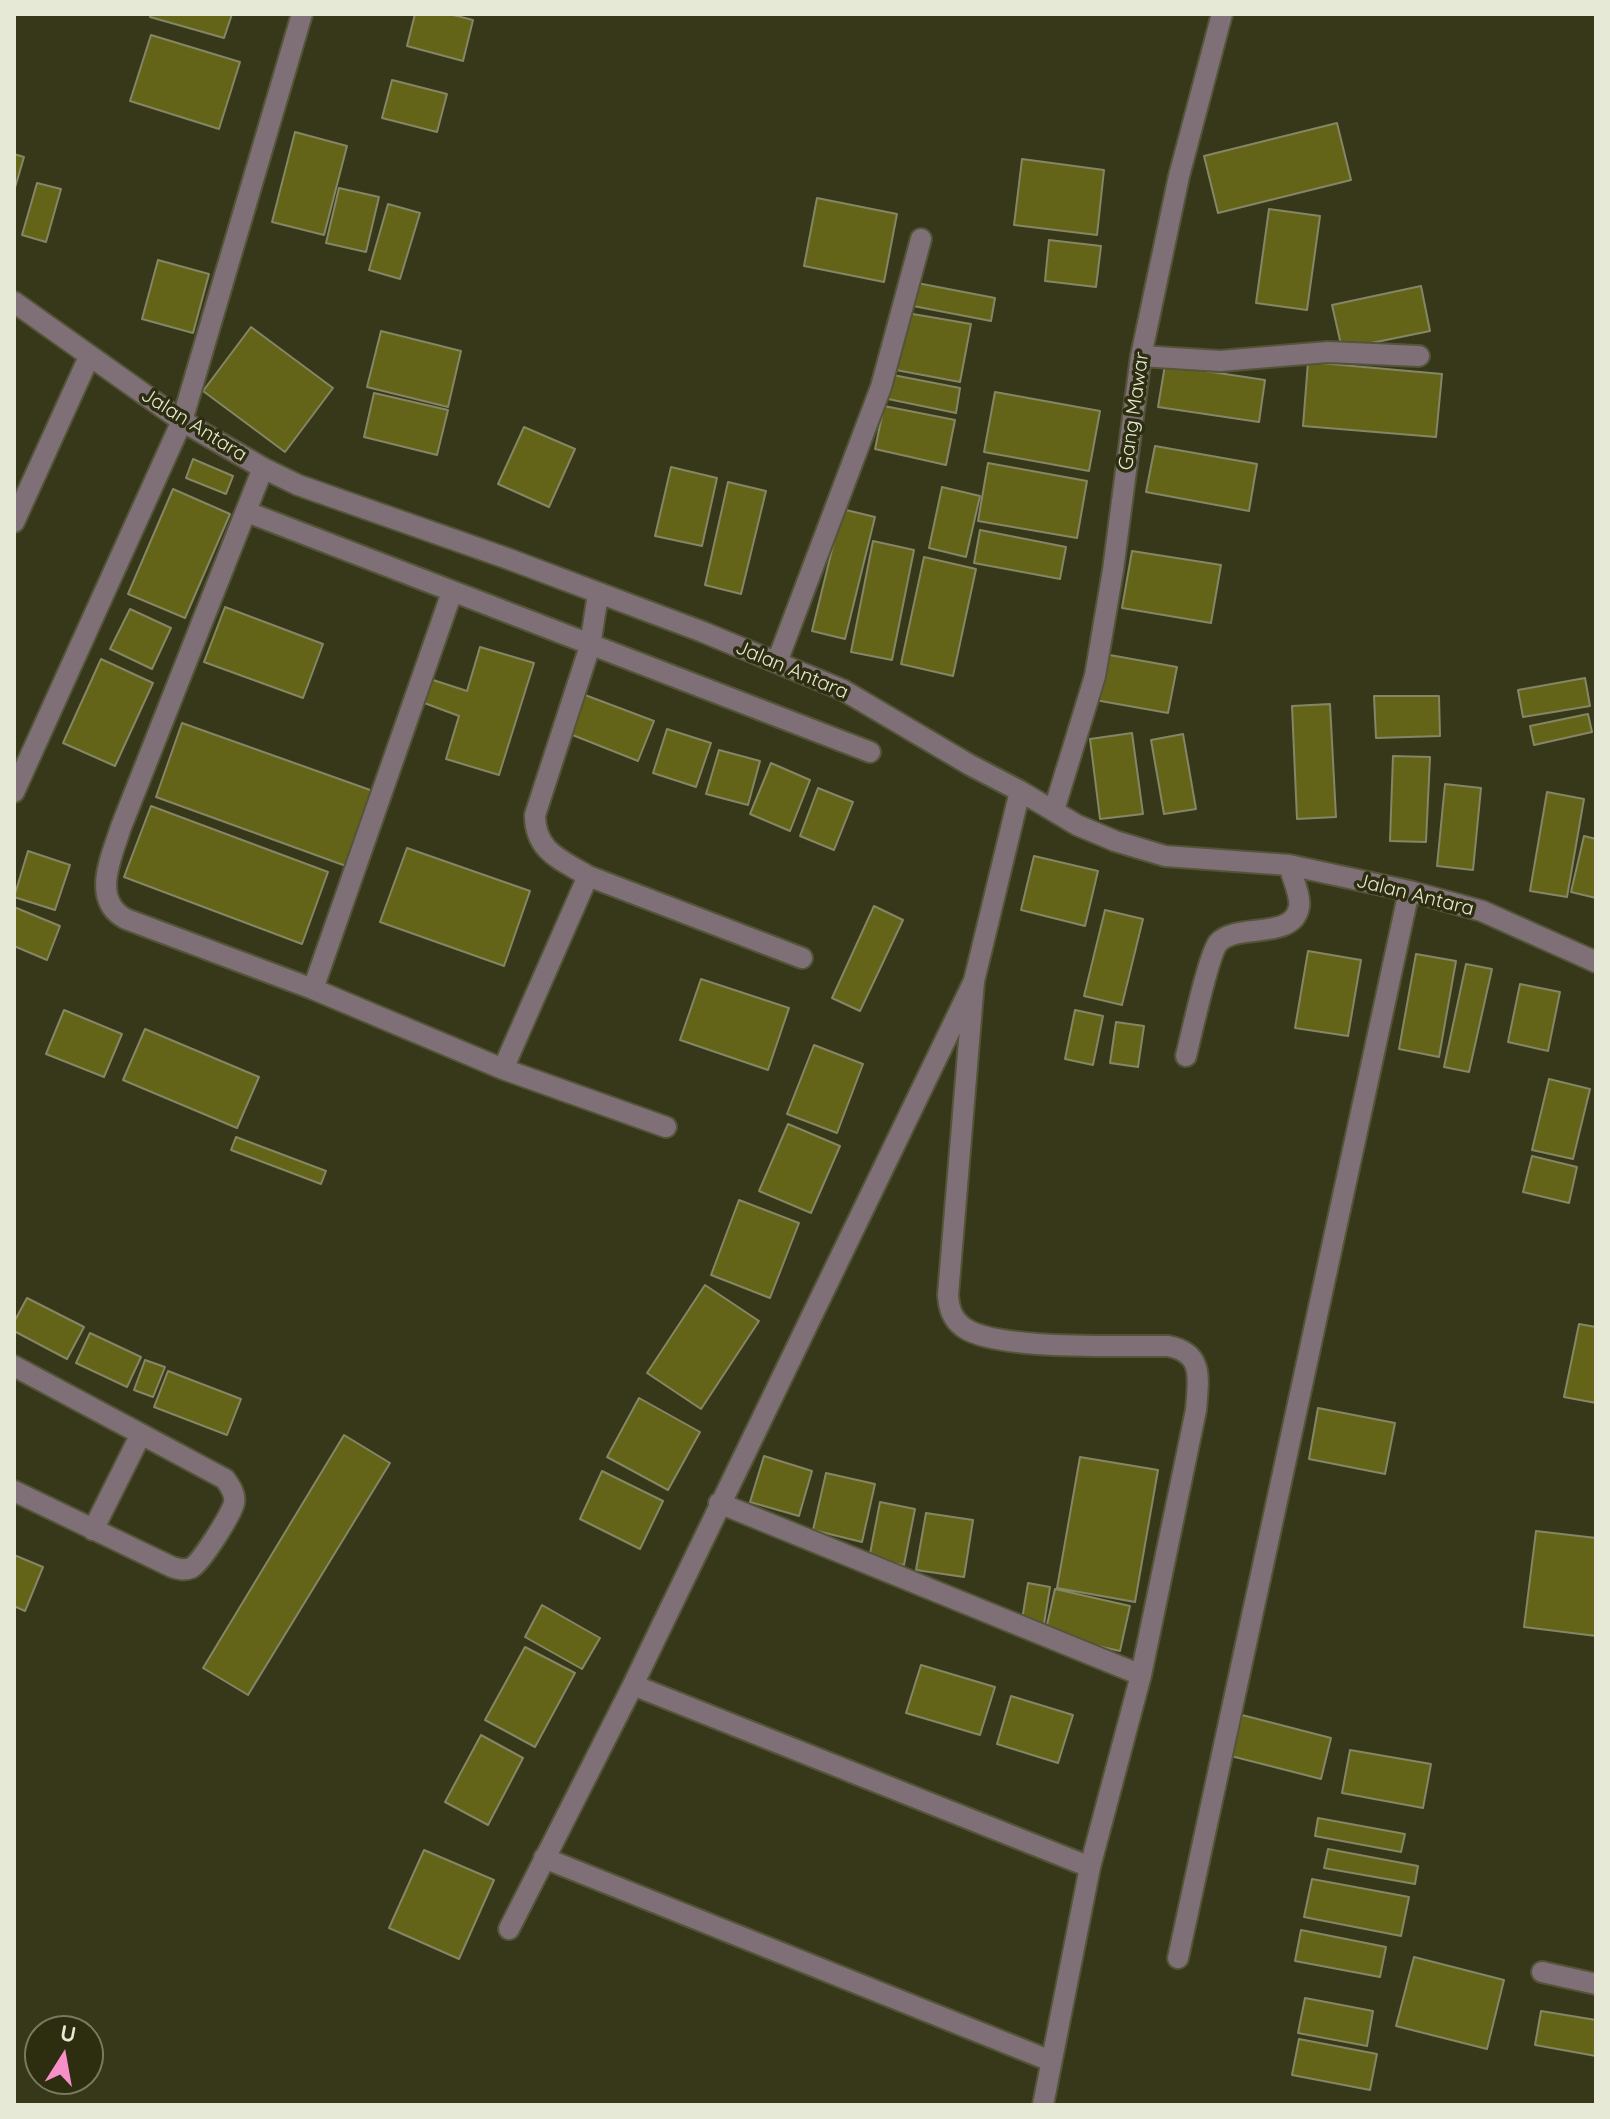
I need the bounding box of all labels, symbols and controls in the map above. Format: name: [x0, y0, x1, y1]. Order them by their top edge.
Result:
street label: Gang Mawar: [1114, 350, 1154, 472]
street label: Jalan Antara: [137, 383, 251, 467]
street label: Jalan Antara: [732, 635, 852, 705]
street label: Jalan Antara: [1354, 869, 1476, 921]
north arrow: [24, 2015, 104, 2095]
text: U: [58, 2018, 78, 2049]

